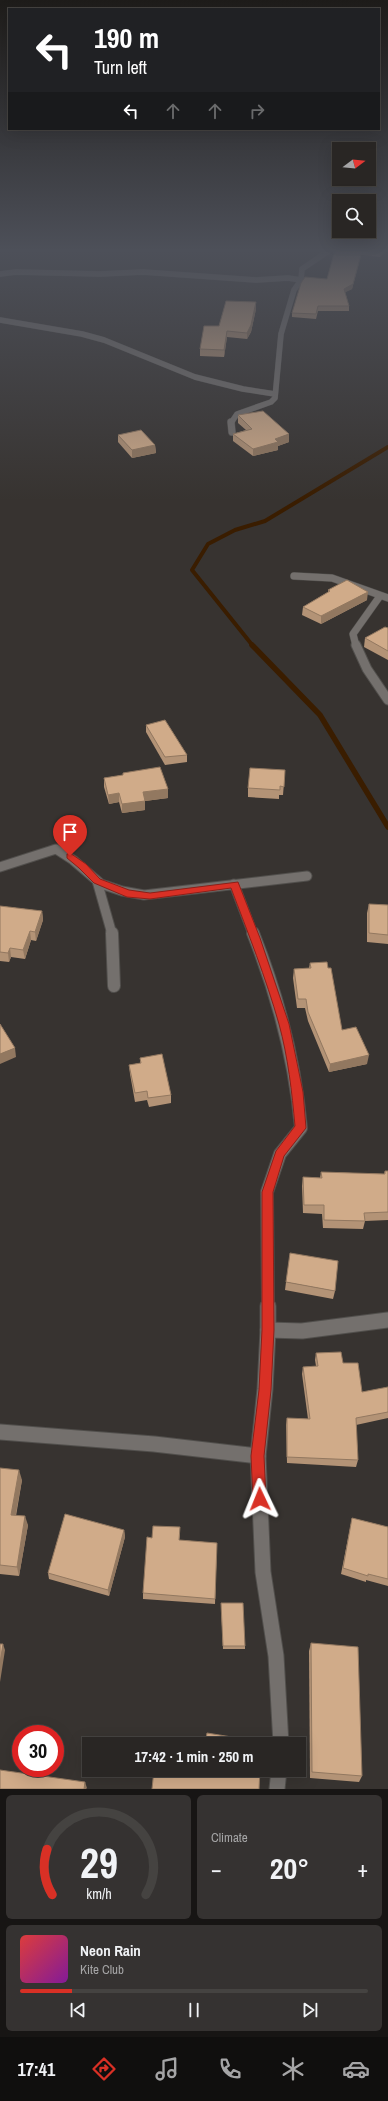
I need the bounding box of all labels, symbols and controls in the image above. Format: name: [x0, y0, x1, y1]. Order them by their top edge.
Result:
text: 190 m: [94, 19, 159, 57]
icon: left: [28, 24, 80, 76]
text: Turn left: [94, 55, 147, 80]
icon: left: [120, 100, 142, 122]
icon: ahead: [162, 100, 184, 122]
icon: ahead: [204, 100, 226, 122]
icon: right: [246, 100, 268, 122]
north arrow: [332, 142, 376, 186]
map controls: [332, 142, 376, 238]
button: search: [332, 194, 376, 238]
pin: [53, 815, 87, 856]
icon: arrive: [59, 821, 81, 843]
position arrow: [239, 1478, 281, 1520]
speed limit sign: 30: [12, 1725, 64, 1777]
text: 17:42 · 1 min · 250 m: [135, 1746, 253, 1767]
text: Climate: [211, 1829, 248, 1846]
text: 29: [80, 1835, 117, 1891]
text: 20°: [270, 1848, 309, 1888]
text: −: [211, 1854, 222, 1884]
text: +: [357, 1854, 368, 1884]
text: km/h: [86, 1884, 111, 1903]
text: Neon Rain: [80, 1940, 141, 1961]
text: Kite Club: [80, 1961, 124, 1978]
icon: previous: [67, 1999, 89, 2021]
icon: pause: [183, 1999, 205, 2021]
icon: next: [299, 1999, 321, 2021]
icon: directions: [90, 2055, 118, 2083]
icon: music: [153, 2055, 181, 2083]
icon: phone: [216, 2055, 244, 2083]
icon: climate: [279, 2055, 307, 2083]
icon: car: [342, 2055, 370, 2083]
text: 17:41: [18, 2057, 55, 2082]

